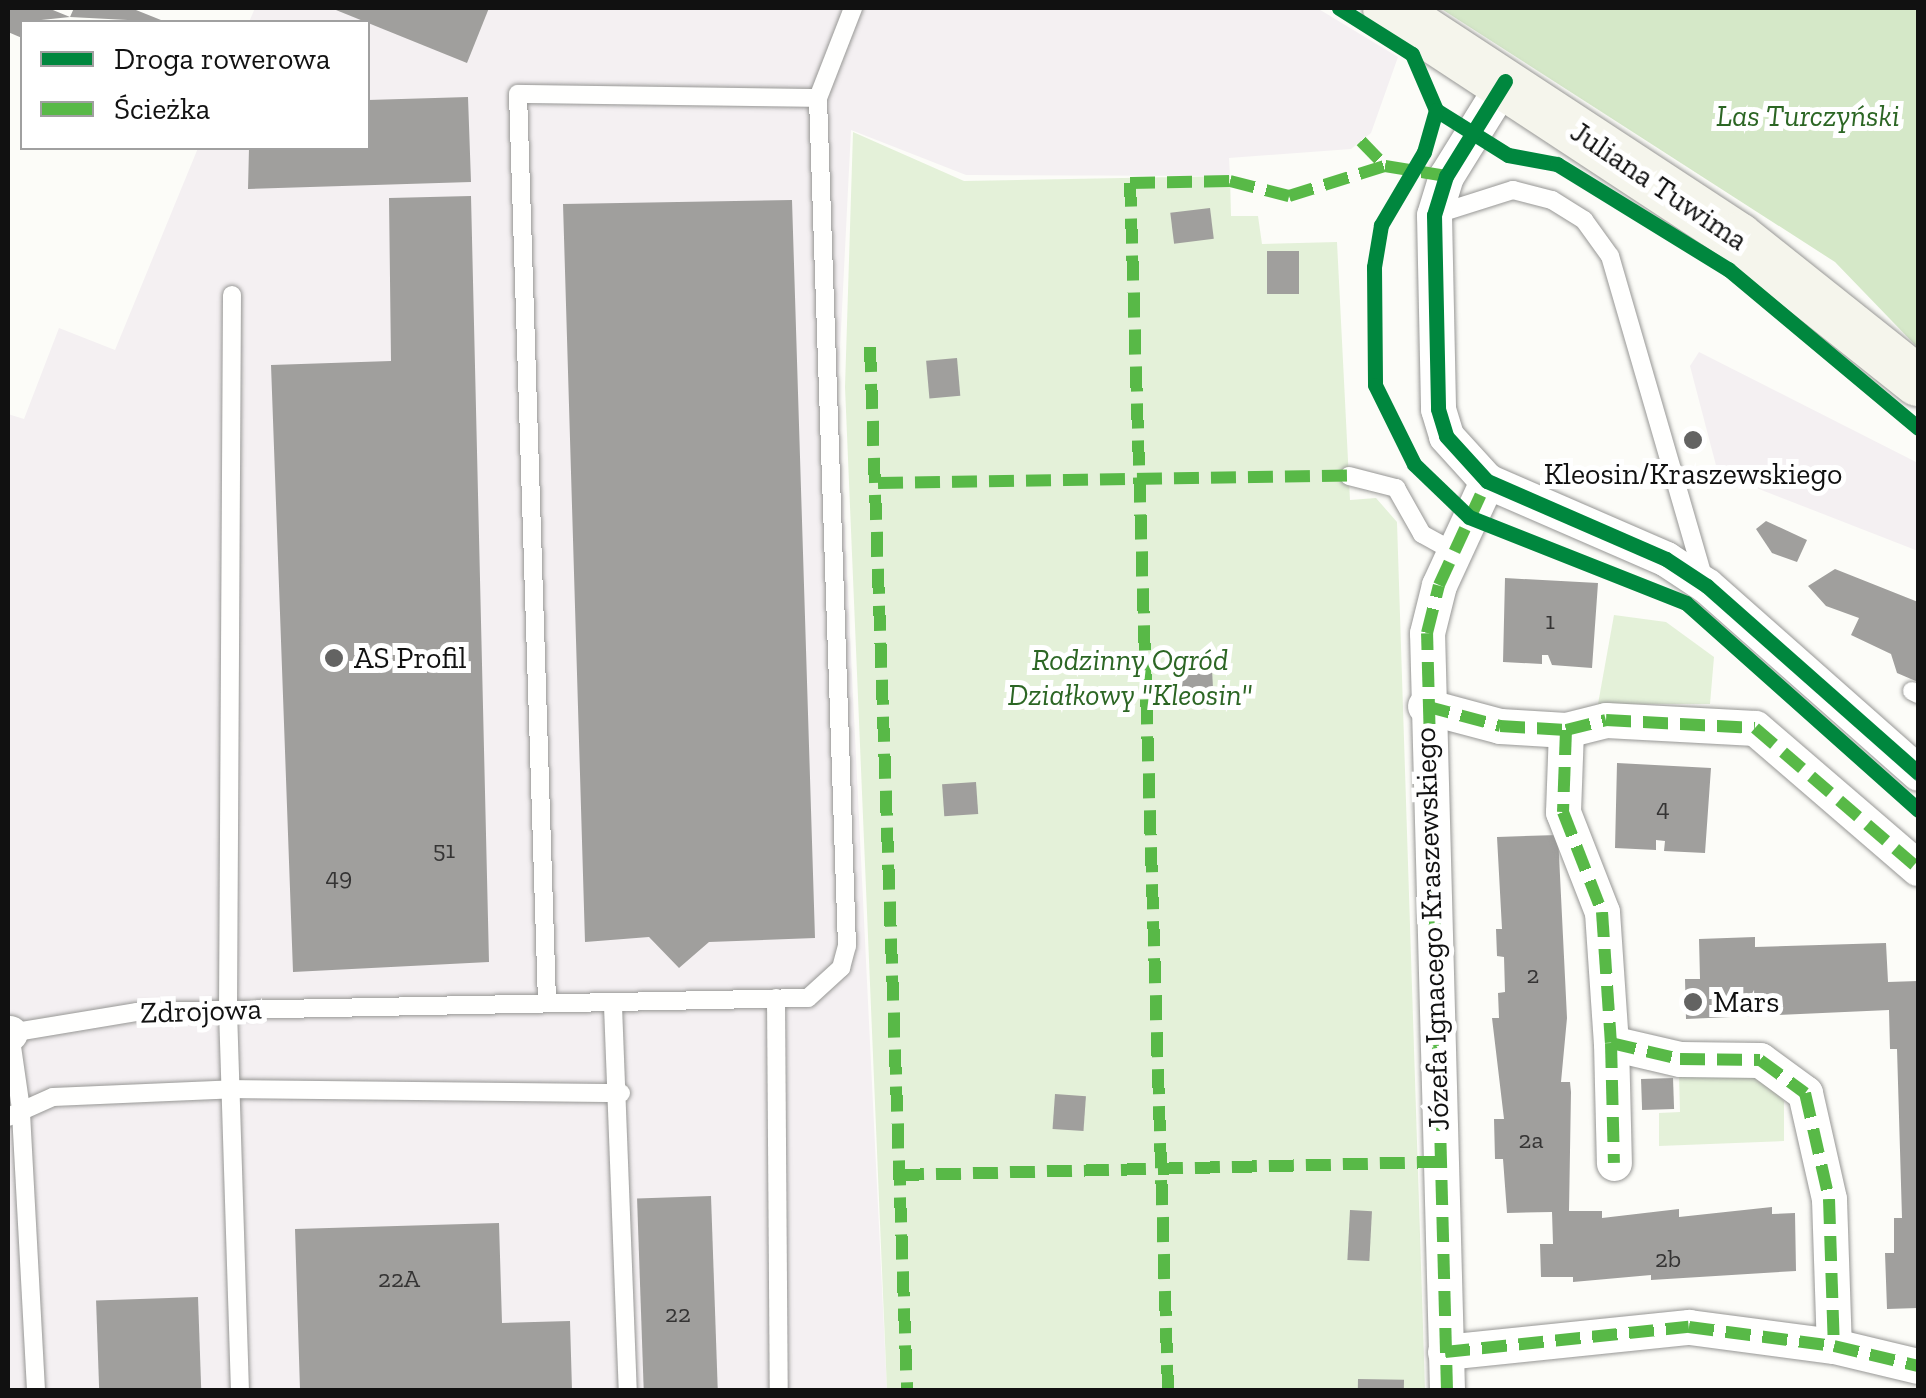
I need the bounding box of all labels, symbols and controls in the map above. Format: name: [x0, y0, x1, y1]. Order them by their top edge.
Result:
legend: [20, 20, 370, 150]
text: Droga rowerowa: [114, 41, 330, 77]
text: Ścieżka: [114, 91, 210, 127]
park label: Las Turczyński: [1716, 98, 1900, 134]
street label: Juliana Tuwima: [1564, 113, 1754, 259]
marker: Kleosin/Kraszewskiego: [1682, 429, 1704, 451]
place label: Kleosin/Kraszewskiego: [1544, 456, 1842, 492]
house number: 1: [1545, 605, 1555, 635]
place label: AS Profil: [354, 640, 466, 676]
park label: Rodzinny Ogród Działkowy "Kleosin": [1008, 642, 1252, 712]
marker: AS Profil: [323, 647, 345, 669]
street label: Józefa Ignacego Kraszewskiego: [1407, 727, 1457, 1131]
house number: 4: [1656, 792, 1670, 822]
house number: 51: [433, 834, 455, 864]
house number: 49: [326, 861, 352, 891]
house number: 2: [1527, 959, 1539, 989]
place label: Mars: [1713, 984, 1779, 1020]
street label: Zdrojowa: [139, 991, 263, 1031]
marker: Mars: [1682, 991, 1704, 1013]
house number: 2a: [1519, 1124, 1543, 1154]
house number: 2b: [1655, 1243, 1681, 1273]
house number: 22A: [378, 1263, 420, 1293]
house number: 22: [665, 1298, 691, 1328]

